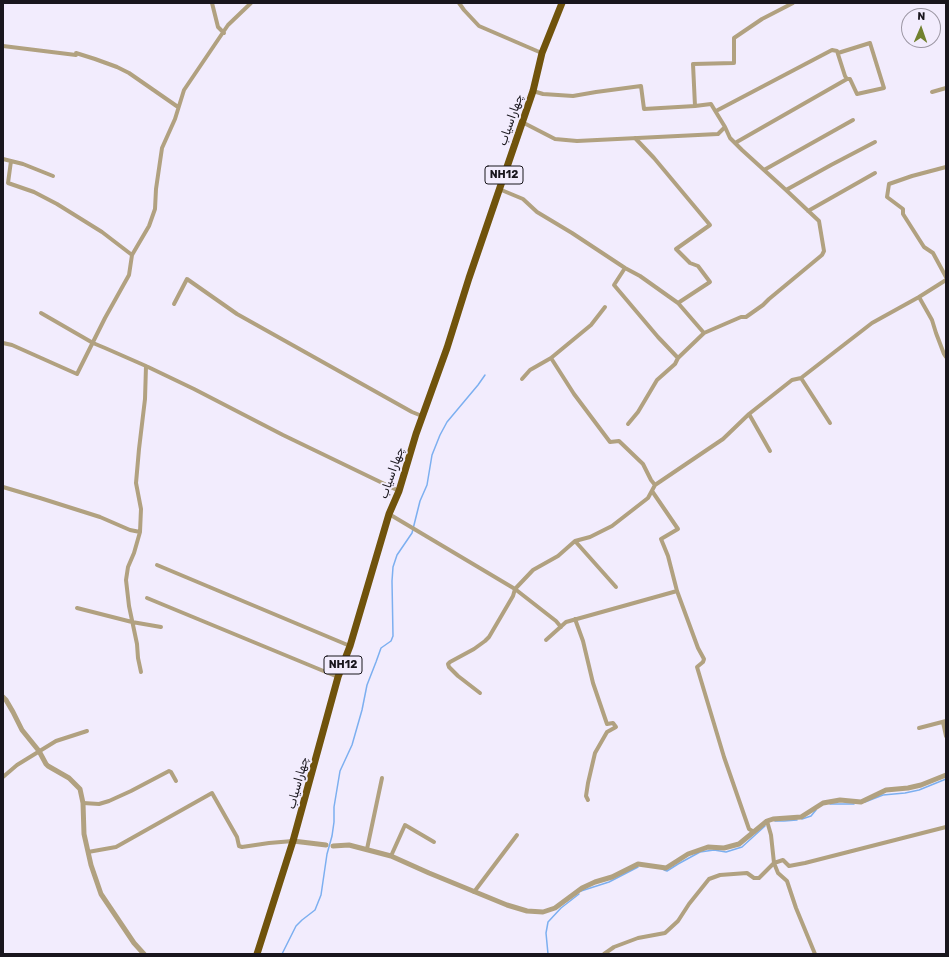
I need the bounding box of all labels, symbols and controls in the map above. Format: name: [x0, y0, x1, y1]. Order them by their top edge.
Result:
north arrow: [901, 8, 941, 48]
text: N: [917, 10, 926, 23]
street label: چهاراسیاب: [495, 92, 527, 148]
road number: NH12: [485, 166, 523, 184]
street label: چهاراسیاب: [376, 445, 408, 501]
road number: NH12: [324, 656, 362, 674]
street label: چهاراسیاب: [284, 755, 312, 811]

